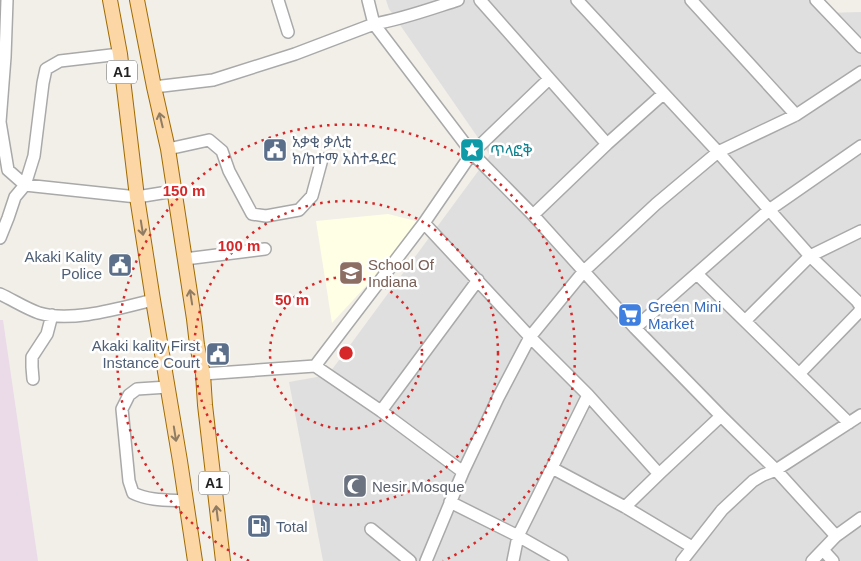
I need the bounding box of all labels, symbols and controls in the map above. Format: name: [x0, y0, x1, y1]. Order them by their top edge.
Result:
road number: A1: [107, 61, 137, 84]
one-way arrow: [156, 112, 165, 128]
place label: አቃቂ ቃሊቲ ክ/ከተማ አስተዳደር: [292, 133, 396, 167]
public building icon: አቃቂ ቃሊቲ ክ/ከተማ አስተዳደር: [262, 137, 288, 163]
place icon: ጥላፎቅ: [459, 137, 485, 163]
place label: ጥላፎቅ: [490, 142, 533, 159]
text: 150 m: [163, 182, 205, 199]
one-way arrow: [137, 220, 147, 236]
text: 100 m: [218, 237, 260, 254]
place label: Akaki Kality Police: [24, 248, 102, 282]
public building icon: Akaki Kality Police: [107, 252, 133, 278]
place label: School Of Indiana: [368, 256, 435, 290]
school or university icon: School Of Indiana: [338, 260, 364, 286]
one-way arrow: [186, 289, 196, 305]
text: 50 m: [275, 291, 309, 308]
place label: Green Mini Market: [648, 298, 721, 332]
supermarket icon: Green Mini Market: [617, 302, 643, 328]
place label: Akaki kality First Instance Court: [92, 337, 201, 371]
public building icon: Akaki kality First Instance Court: [205, 341, 231, 367]
centre of rings: [337, 344, 355, 362]
one-way arrow: [171, 425, 181, 441]
road number: A1: [199, 472, 229, 494]
mosque icon: Nesir Mosque: [342, 473, 368, 499]
place label: Nesir Mosque: [372, 478, 465, 495]
one-way arrow: [212, 505, 222, 521]
fuel station icon: Total: [246, 513, 272, 539]
place label: Total: [276, 518, 308, 535]

